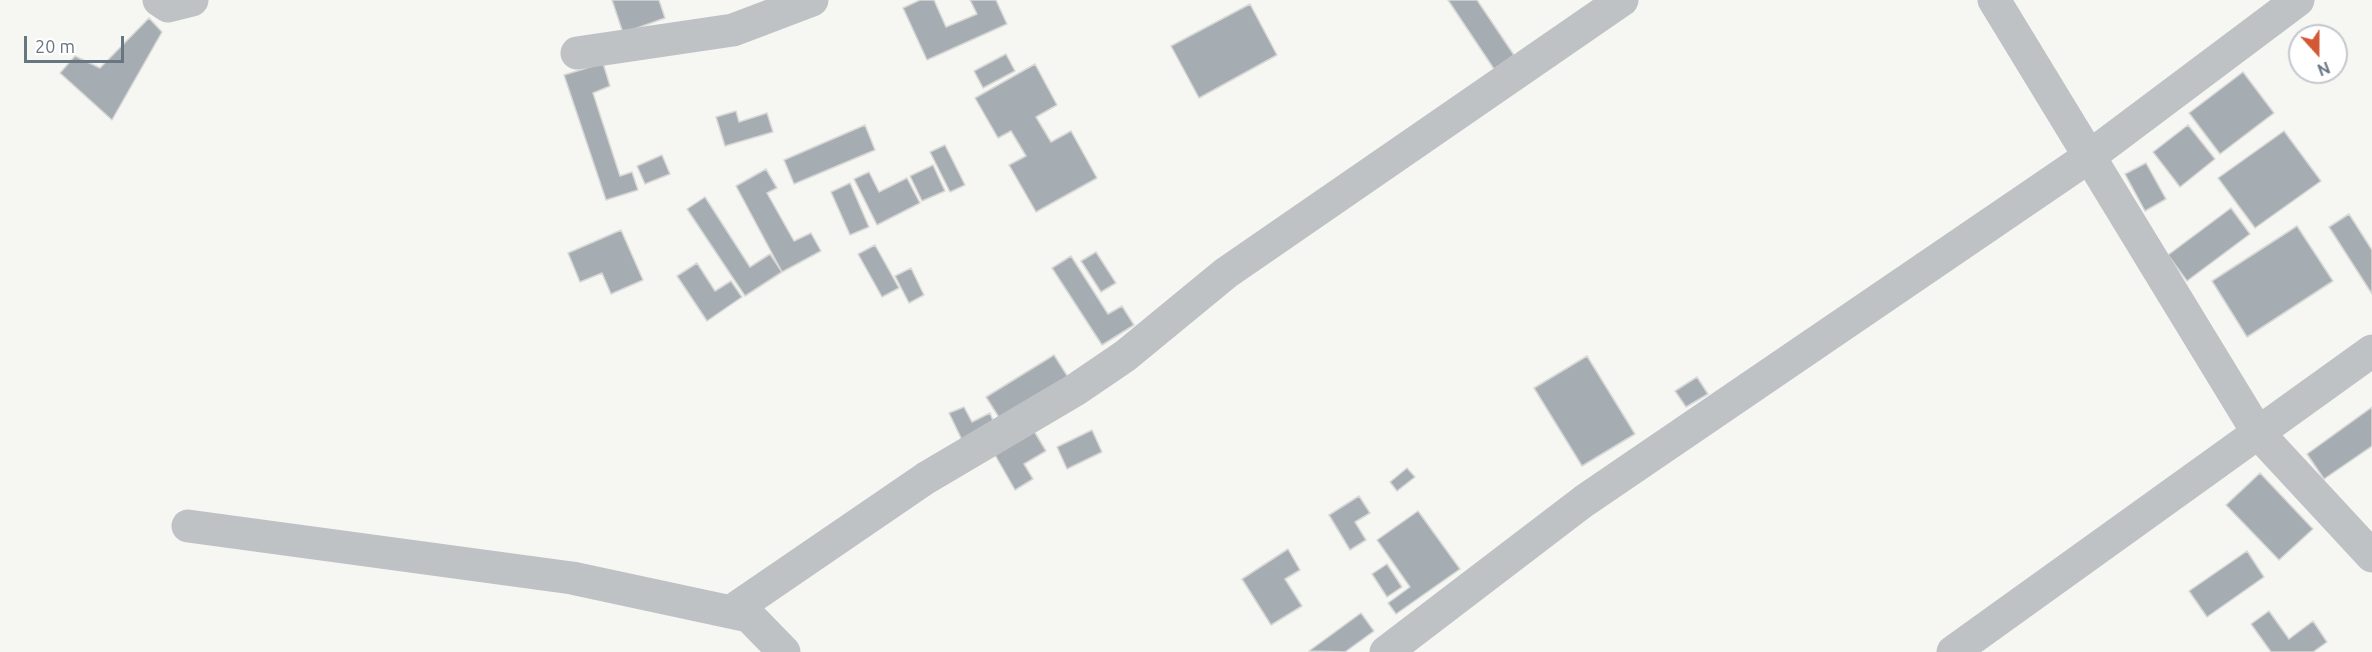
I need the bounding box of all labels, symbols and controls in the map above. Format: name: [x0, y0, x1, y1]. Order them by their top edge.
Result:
scale bar: [27, 24, 128, 62]
north arrow: [2288, 24, 2348, 84]
text: 20 m: [35, 36, 75, 56]
text: N: [2315, 58, 2333, 79]

